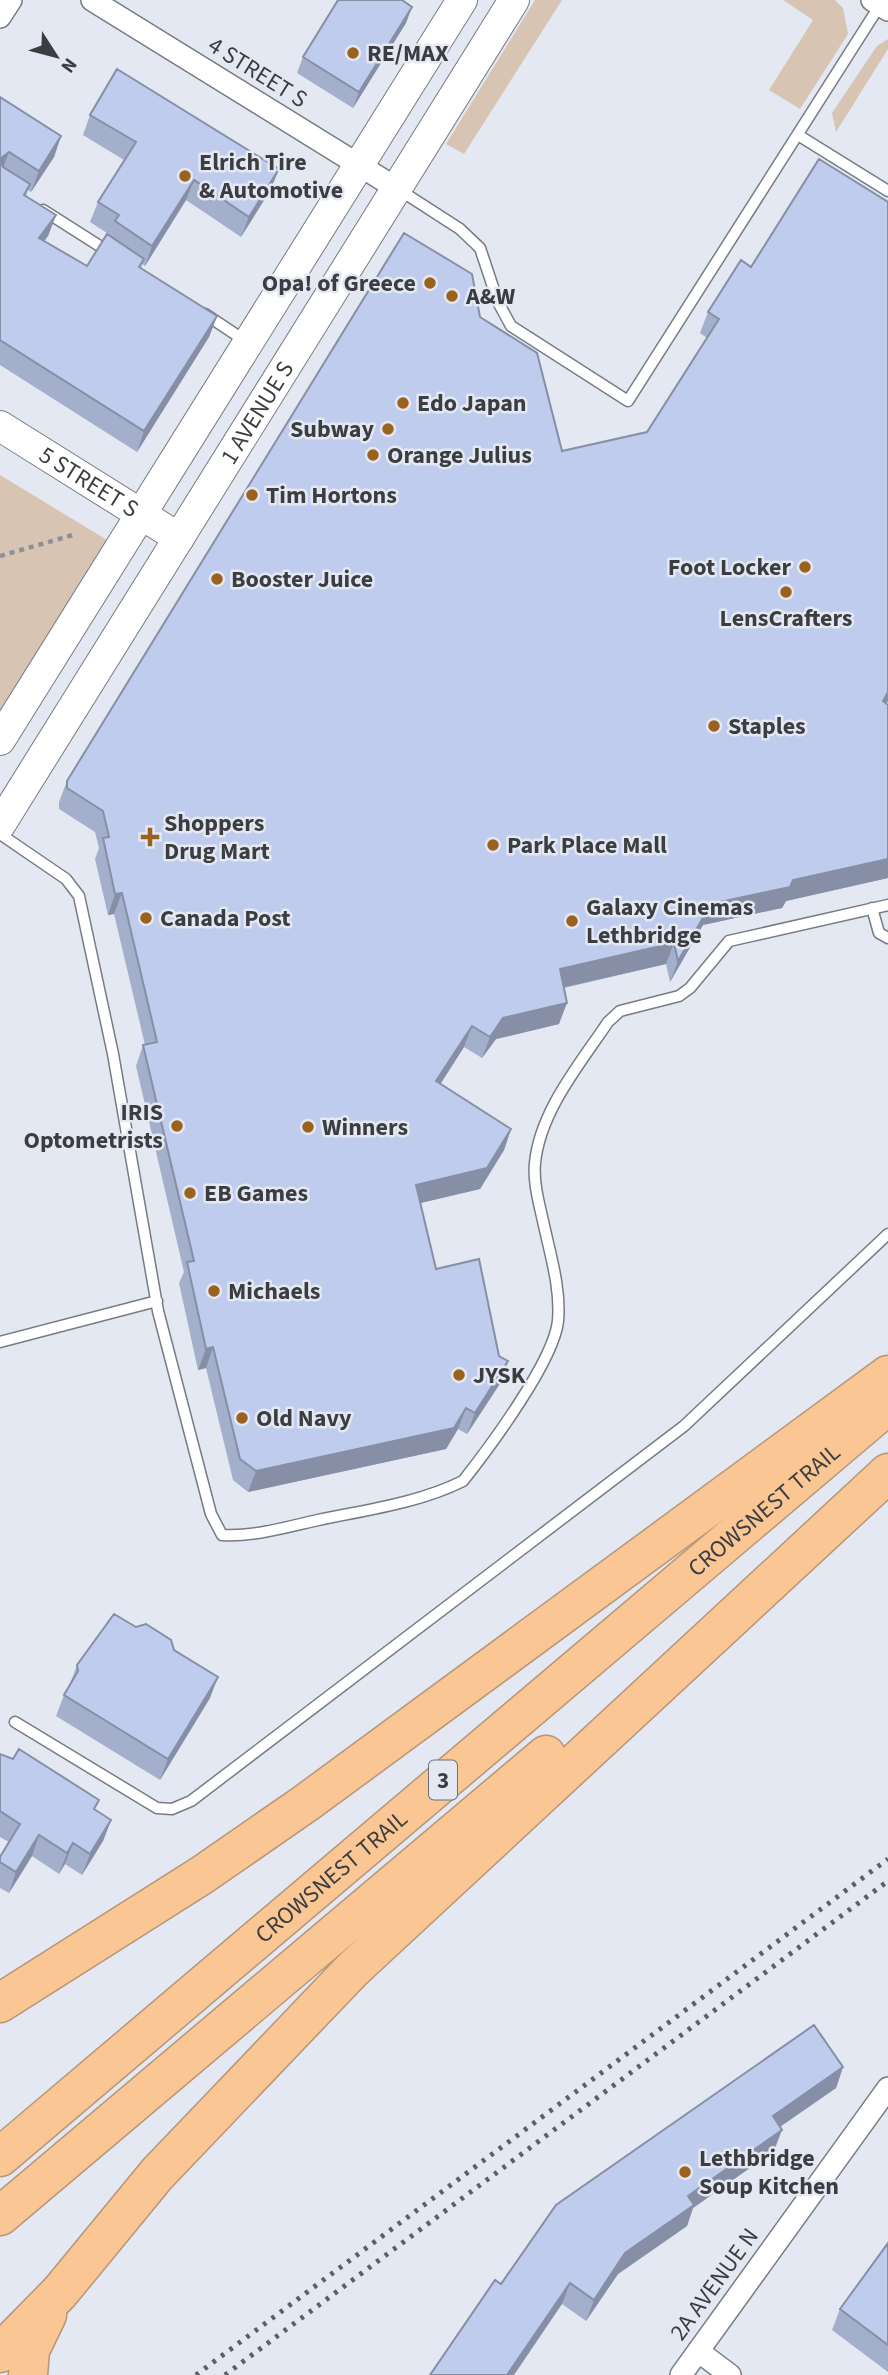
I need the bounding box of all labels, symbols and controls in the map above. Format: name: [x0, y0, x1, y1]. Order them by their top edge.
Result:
north arrow: [21, 21, 91, 91]
street label: 4 STREET S: [201, 28, 314, 117]
place label: RE/MAX: [367, 36, 449, 71]
marker: RE/MAX: [345, 45, 361, 61]
text: N: [54, 52, 83, 78]
place label: Elrich Tire & Automotive: [199, 145, 343, 208]
marker: Elrich Tire & Automotive: [177, 168, 193, 184]
place label: Opa! of Greece: [262, 266, 416, 301]
marker: Opa! of Greece: [422, 275, 438, 291]
place label: A&W: [465, 279, 516, 314]
marker: A&W: [444, 288, 460, 304]
street label: 1 AVENUE S: [212, 354, 303, 471]
place label: Edo Japan: [417, 386, 527, 421]
marker: Edo Japan: [395, 395, 411, 411]
place label: Subway: [290, 412, 374, 447]
marker: Subway: [380, 421, 396, 437]
street label: 5 STREET S: [32, 438, 145, 527]
place label: Orange Julius: [387, 438, 532, 473]
marker: Orange Julius: [365, 447, 381, 463]
place label: Tim Hortons: [266, 478, 397, 513]
marker: Tim Hortons: [244, 487, 260, 503]
place label: Foot Locker: [668, 550, 791, 585]
marker: Foot Locker: [797, 559, 813, 575]
place label: Booster Juice: [231, 562, 373, 597]
marker: Booster Juice: [209, 571, 225, 587]
marker: LensCrafters: [778, 584, 794, 600]
place label: LensCrafters: [720, 601, 852, 636]
place label: Staples: [728, 709, 806, 744]
marker: Staples: [706, 718, 722, 734]
place label: Shoppers Drug Mart: [164, 806, 270, 869]
place label: Park Place Mall: [507, 828, 667, 863]
marker: Shoppers Drug Mart: [142, 829, 158, 845]
marker: Park Place Mall: [485, 837, 501, 853]
place label: Galaxy Cinemas Lethbridge: [586, 890, 753, 953]
place label: Canada Post: [160, 901, 291, 936]
marker: Canada Post: [138, 910, 154, 926]
marker: Galaxy Cinemas Lethbridge: [564, 913, 580, 929]
place label: IRIS Optometrists: [24, 1095, 163, 1158]
place label: Winners: [322, 1110, 408, 1145]
marker: IRIS Optometrists: [169, 1118, 185, 1134]
marker: Winners: [300, 1119, 316, 1135]
place label: EB Games: [204, 1176, 308, 1211]
marker: EB Games: [182, 1185, 198, 1201]
place label: Michaels: [228, 1274, 320, 1309]
marker: Michaels: [206, 1283, 222, 1299]
place label: JYSK: [473, 1358, 526, 1393]
marker: JYSK: [451, 1367, 467, 1383]
place label: Old Navy: [256, 1401, 352, 1436]
marker: Old Navy: [234, 1410, 250, 1426]
street label: CROWSNEST TRAIL: [680, 1435, 848, 1585]
road number: 3: [429, 1760, 457, 1800]
street label: CROWSNEST TRAIL: [248, 1802, 416, 1952]
place label: Lethbridge Soup Kitchen: [699, 2141, 839, 2204]
marker: Lethbridge Soup Kitchen: [677, 2164, 693, 2180]
street label: 2A AVENUE N: [662, 2221, 767, 2348]

